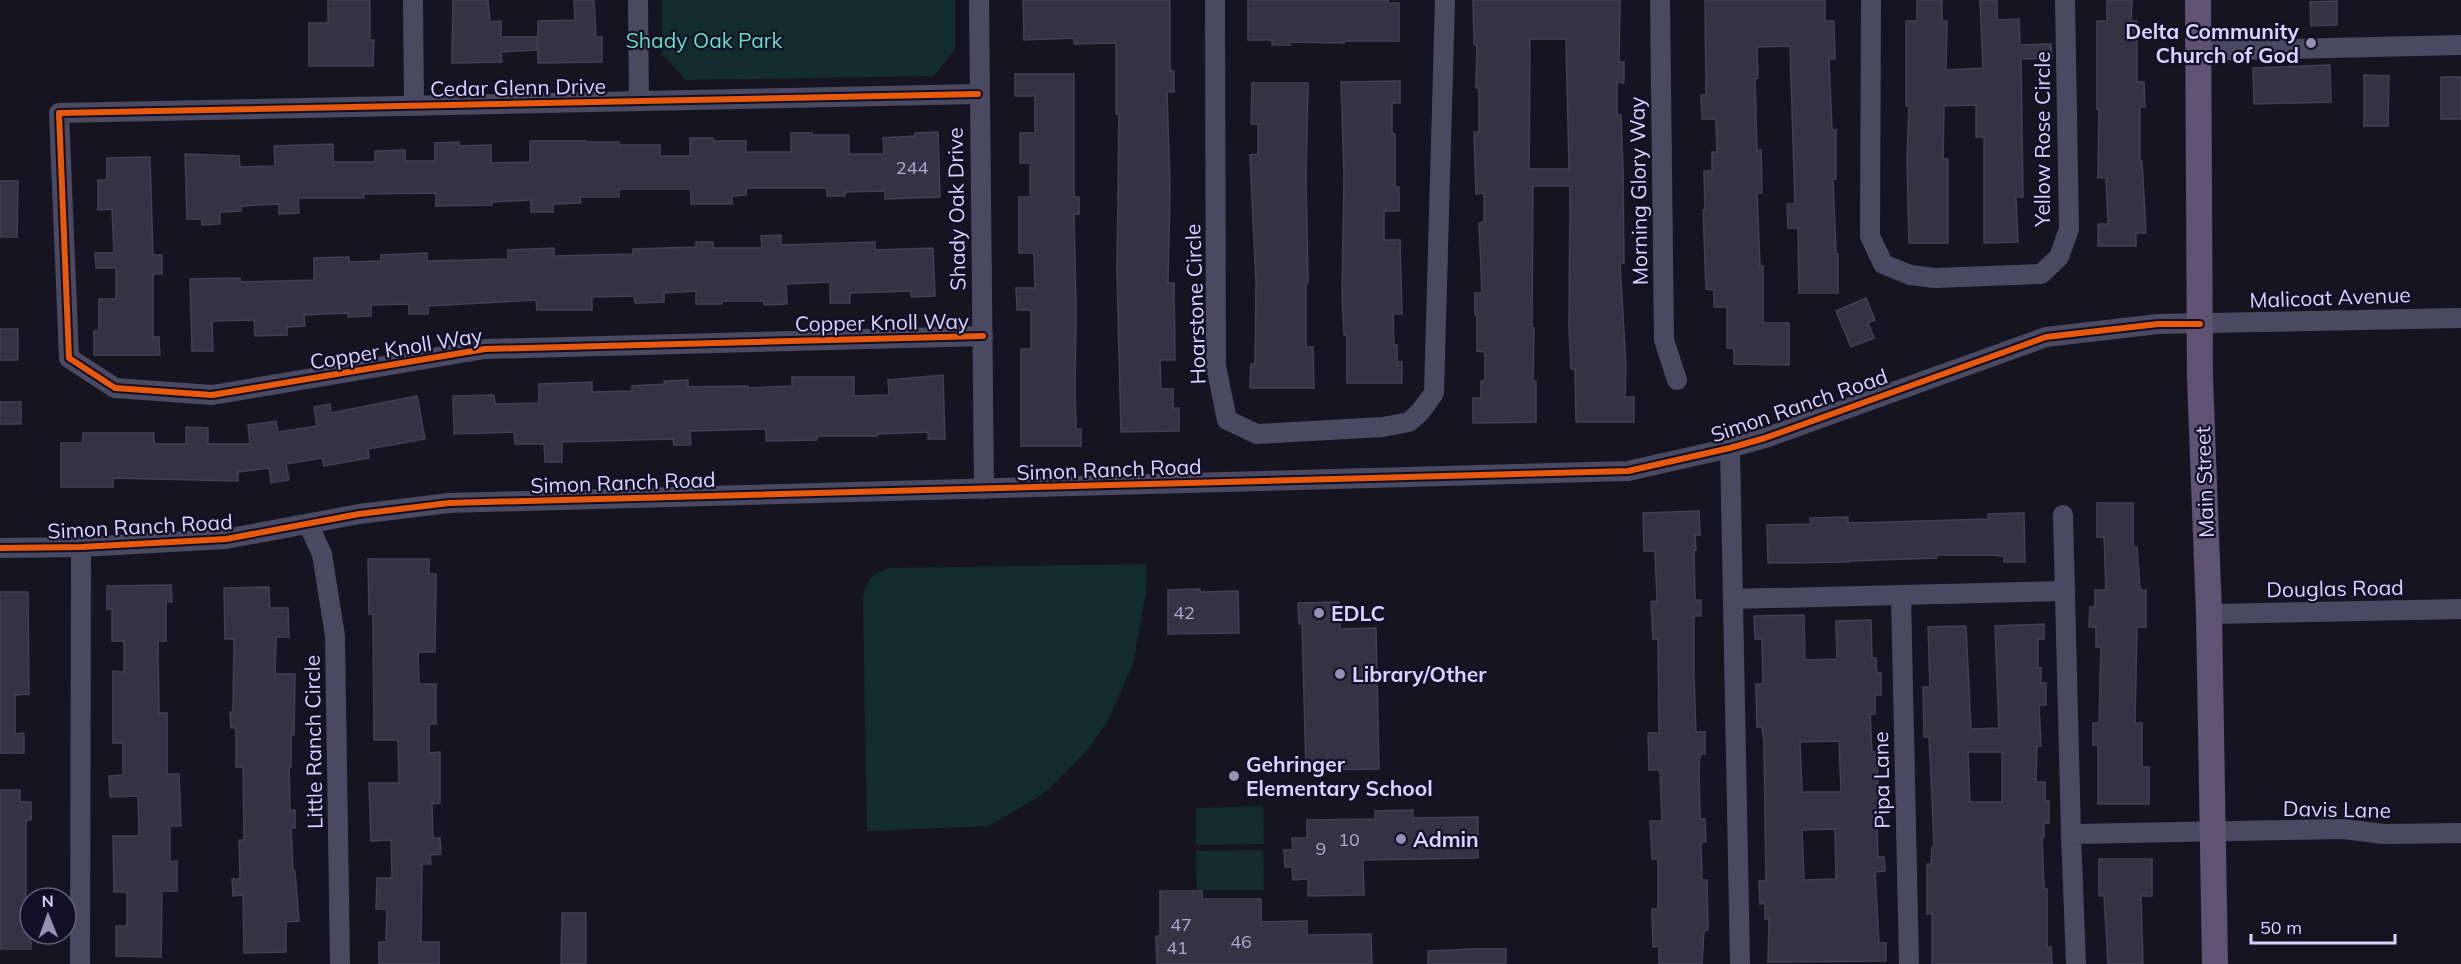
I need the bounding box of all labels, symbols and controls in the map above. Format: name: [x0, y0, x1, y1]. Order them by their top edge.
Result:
place label: Delta Community Church of God: [2125, 18, 2300, 68]
park label: Shady Oak Park: [626, 27, 782, 53]
marker: Delta Community Church of God: [2304, 36, 2318, 50]
street label: Yellow Rose Circle: [2029, 51, 2055, 228]
street label: Cedar Glenn Drive: [430, 72, 606, 102]
street label: Morning Glory Way: [1623, 97, 1653, 285]
street label: Shady Oak Drive: [942, 127, 970, 291]
house number: 244: [896, 156, 928, 179]
street label: Hoarstone Circle: [1179, 223, 1211, 385]
street label: Malicoat Avenue: [2249, 281, 2411, 313]
street label: Copper Knoll Way: [795, 307, 969, 337]
street label: Copper Knoll Way: [308, 322, 484, 374]
street label: Simon Ranch Road: [1707, 363, 1891, 447]
street label: Main Street: [2189, 426, 2219, 538]
street label: Simon Ranch Road: [1016, 453, 1202, 485]
street label: Simon Ranch Road: [530, 466, 716, 498]
street label: Simon Ranch Road: [47, 508, 233, 544]
street label: Douglas Road: [2266, 574, 2404, 602]
place label: EDLC: [1331, 600, 1385, 626]
house number: 42: [1173, 601, 1195, 624]
marker: EDLC: [1312, 606, 1326, 620]
street label: Little Ranch Circle: [298, 655, 328, 829]
place label: Library/Other: [1352, 661, 1487, 687]
marker: Library/Other: [1333, 667, 1347, 681]
street label: Pipa Lane: [1867, 731, 1895, 829]
place label: Gehringer Elementary School: [1246, 751, 1433, 801]
marker: Gehringer Elementary School: [1227, 769, 1241, 783]
street label: Davis Lane: [2283, 795, 2391, 823]
place label: Admin: [1413, 826, 1479, 852]
house number: 10: [1338, 828, 1360, 851]
marker: Admin: [1394, 832, 1408, 846]
house number: 9: [1316, 837, 1326, 860]
north arrow: [18, 886, 78, 946]
text: N: [42, 891, 54, 911]
scale bar: [2251, 907, 2395, 945]
house number: 47: [1170, 913, 1192, 936]
text: 50 m: [2260, 916, 2302, 939]
house number: 46: [1230, 930, 1252, 953]
house number: 41: [1166, 936, 1188, 959]

